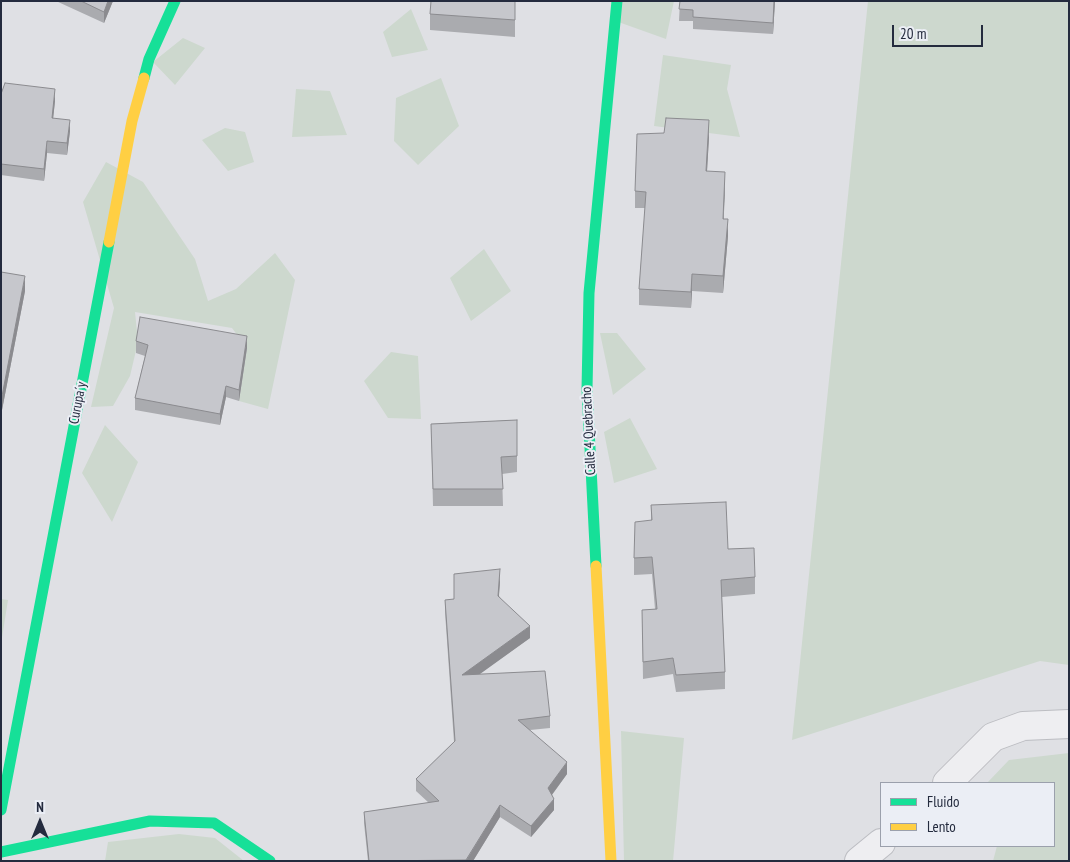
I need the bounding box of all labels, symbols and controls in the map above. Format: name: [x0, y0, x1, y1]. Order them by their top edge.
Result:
scale bar: [895, 15, 986, 47]
text: 20 m: [900, 24, 926, 43]
street label: Curupa´y: [66, 380, 90, 426]
street label: Calle 4 Quebracho: [578, 386, 600, 476]
legend: [880, 782, 1055, 847]
text: Fluido: [927, 792, 959, 811]
north arrow: [15, 797, 65, 847]
text: N: [36, 798, 44, 816]
text: Lento: [927, 817, 956, 836]

